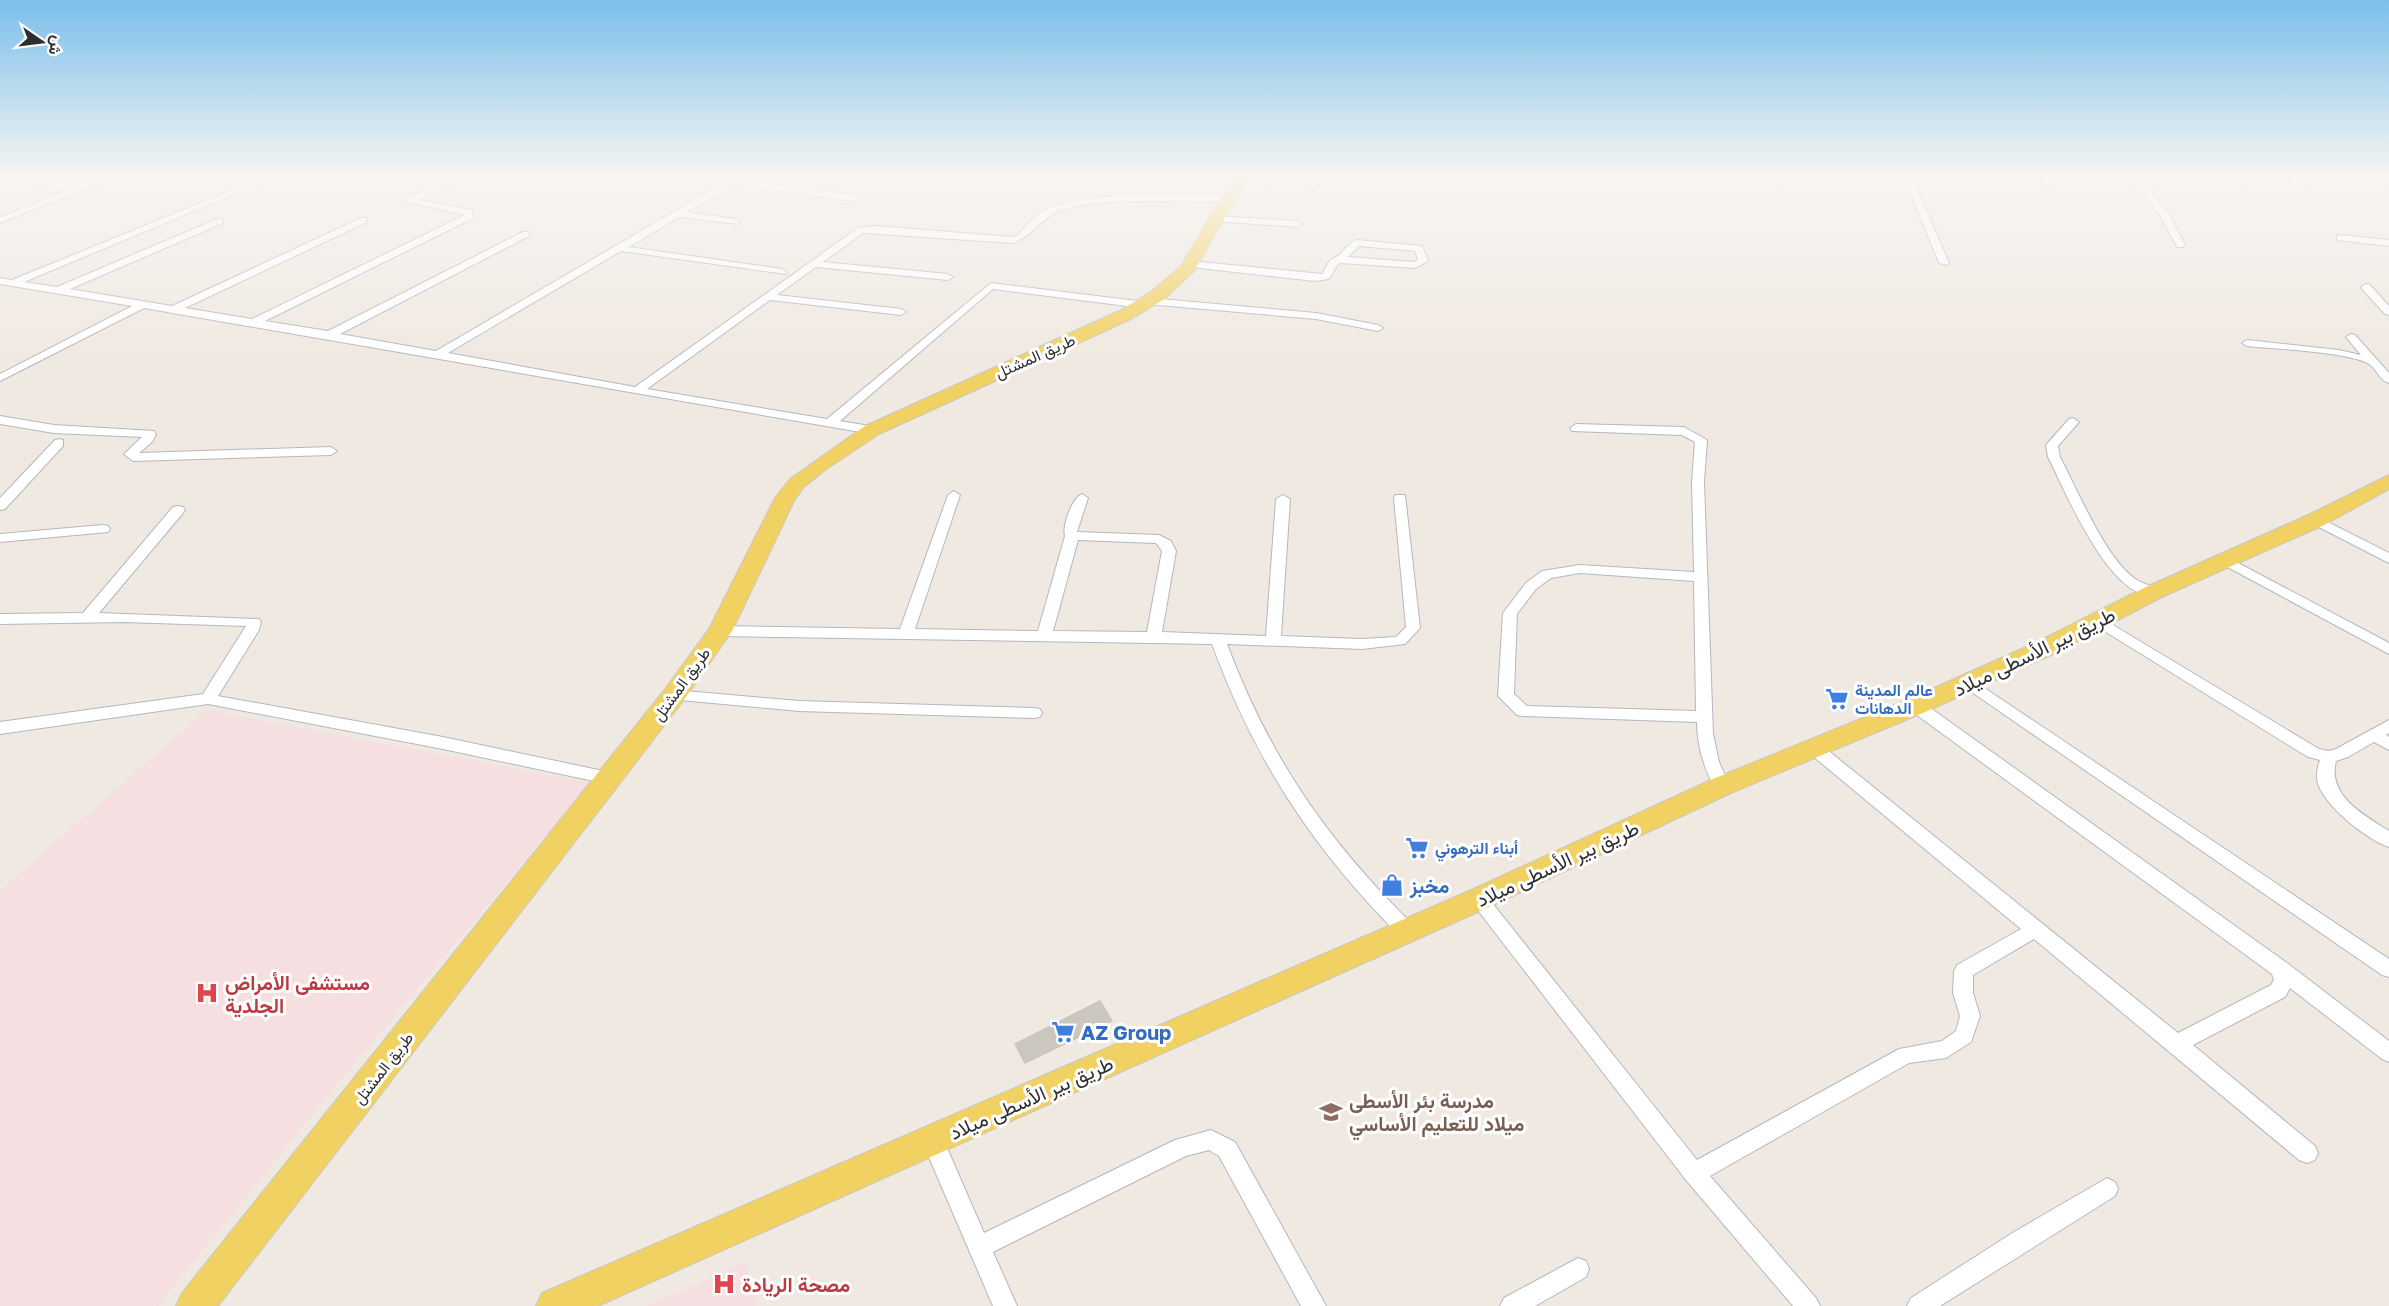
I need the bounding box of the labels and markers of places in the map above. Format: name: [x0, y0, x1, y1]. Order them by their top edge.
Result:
place label: عالم المدينة الدهانات: [1855, 680, 1933, 718]
supermarket icon: عالم المدينة الدهانات: [1824, 686, 1850, 712]
supermarket icon: أبناء الترهوني: [1404, 835, 1430, 861]
place label: أبناء الترهوني: [1435, 838, 1518, 862]
shop icon: مخبز: [1379, 872, 1405, 898]
place label: مخبز: [1409, 873, 1449, 899]
place label: مستشفى الأمراض الجلدية: [225, 970, 370, 1018]
hospital icon: مستشفى الأمراض الجلدية: [194, 980, 220, 1006]
supermarket icon: AZ Group: [1050, 1019, 1076, 1045]
place label: AZ Group: [1081, 1020, 1171, 1044]
place label: مدرسة بئر الأسطى ميلاد للتعليم الأساسي: [1349, 1088, 1525, 1141]
school or university icon: مدرسة بئر الأسطى ميلاد للتعليم الأساسي: [1318, 1099, 1344, 1125]
hospital icon: مصحة الريادة: [711, 1271, 737, 1297]
place label: مصحة الريادة: [742, 1272, 850, 1298]

